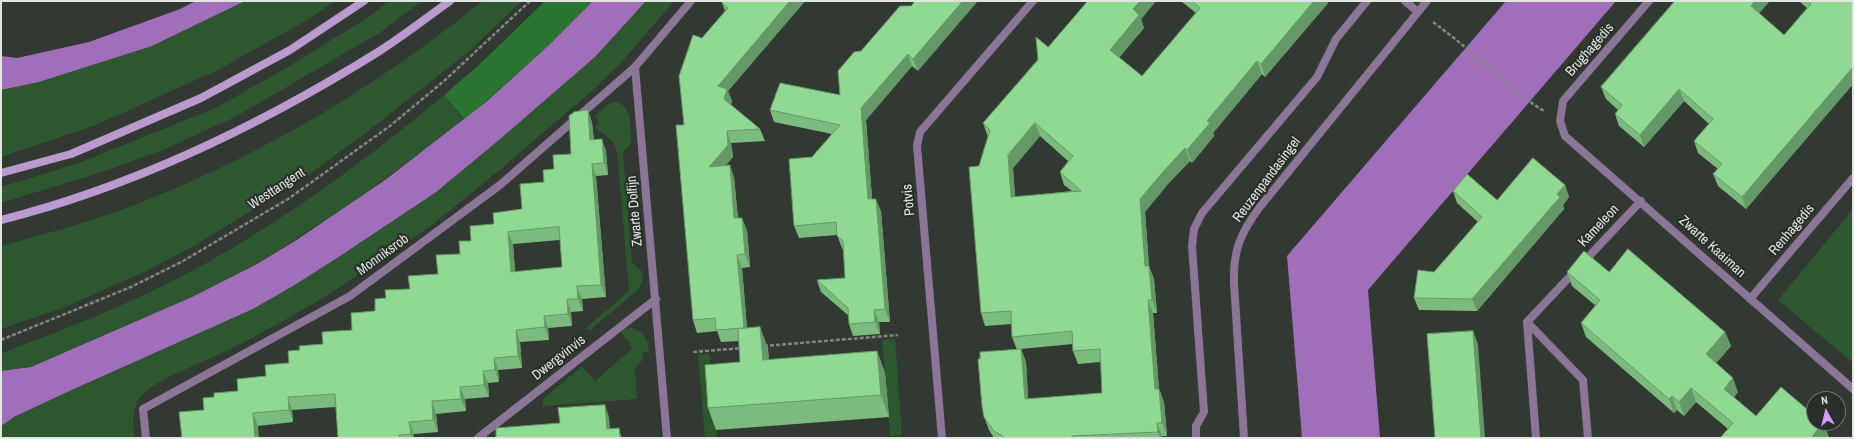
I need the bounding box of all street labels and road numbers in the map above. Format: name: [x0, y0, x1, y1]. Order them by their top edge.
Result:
street label: Brughagedis: [1562, 20, 1618, 80]
street label: Reuzenpandasingel: [1230, 134, 1304, 226]
street label: Westtangent: [245, 164, 309, 214]
street label: Zwarte Dolfijn: [624, 175, 646, 247]
street label: Potvis: [899, 183, 919, 217]
street label: Kameleon: [1575, 201, 1623, 251]
street label: Renhagedis: [1766, 201, 1818, 259]
street label: Zwarte Kaaiman: [1675, 213, 1749, 281]
street label: Monniksrob: [354, 231, 412, 279]
street label: Dwergvinvis: [529, 332, 589, 384]

